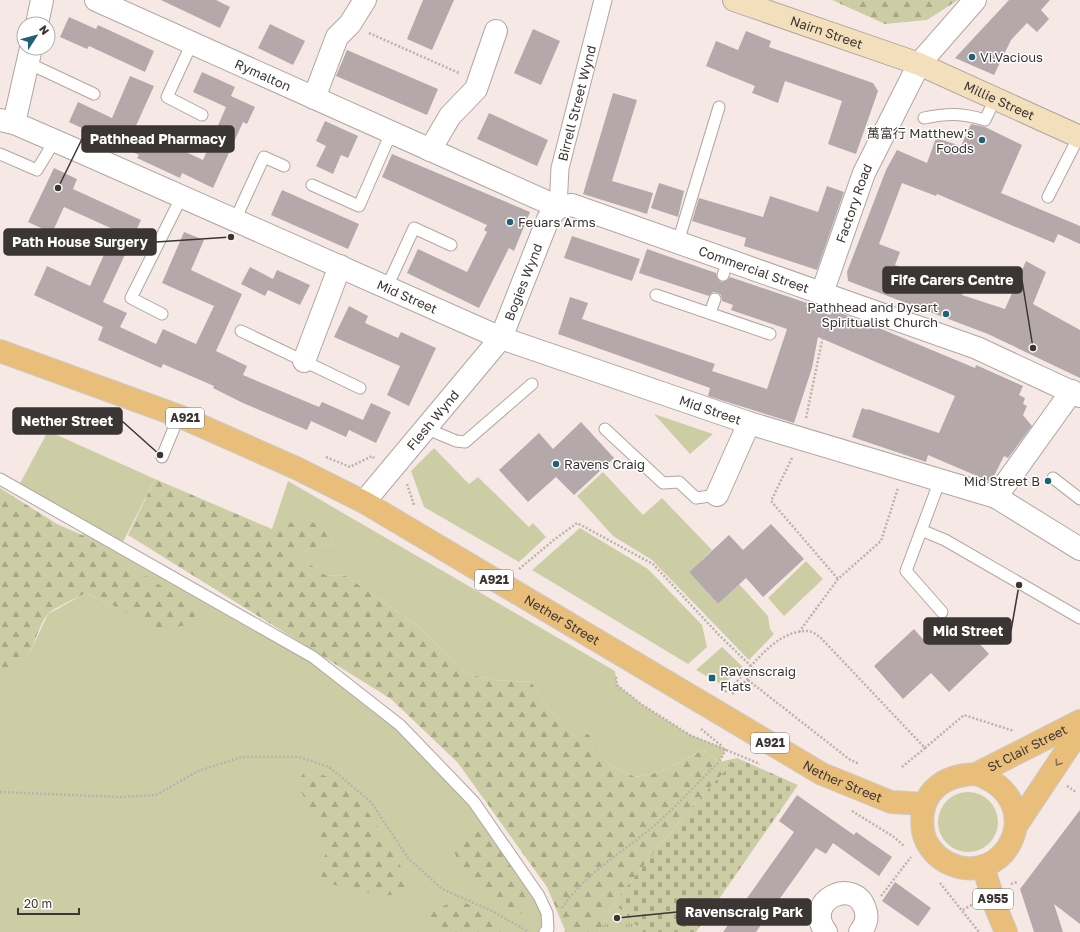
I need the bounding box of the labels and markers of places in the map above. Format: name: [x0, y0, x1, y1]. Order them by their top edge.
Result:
place label: Vi.Vacious: [980, 49, 1043, 65]
marker: Vi.Vacious: [967, 52, 977, 62]
place label: 萬富行 Matthew's Foods: [867, 125, 974, 156]
callout: Pathhead Pharmacy: [82, 126, 234, 152]
marker: 萬富行 Matthew's Foods: [977, 135, 987, 145]
place label: Feuars Arms: [518, 214, 596, 230]
marker: Feuars Arms: [505, 217, 515, 227]
callout: Path House Surgery: [4, 229, 156, 255]
callout: Fife Carers Centre: [883, 267, 1022, 293]
place label: Pathhead and Dysart Spiritualist Church: [807, 299, 938, 330]
marker: Pathhead and Dysart Spiritualist Church: [941, 309, 951, 319]
callout: Nether Street: [13, 408, 122, 434]
place label: Ravens Craig: [564, 456, 645, 472]
marker: Ravens Craig: [551, 459, 561, 469]
place label: Mid Street B: [964, 473, 1040, 489]
marker: Mid Street B: [1043, 476, 1053, 486]
callout: Mid Street: [924, 618, 1011, 644]
place label: Ravenscraig Flats: [720, 663, 796, 694]
marker: Ravenscraig Flats: [707, 673, 717, 683]
callout: Ravenscraig Park: [677, 899, 811, 925]

